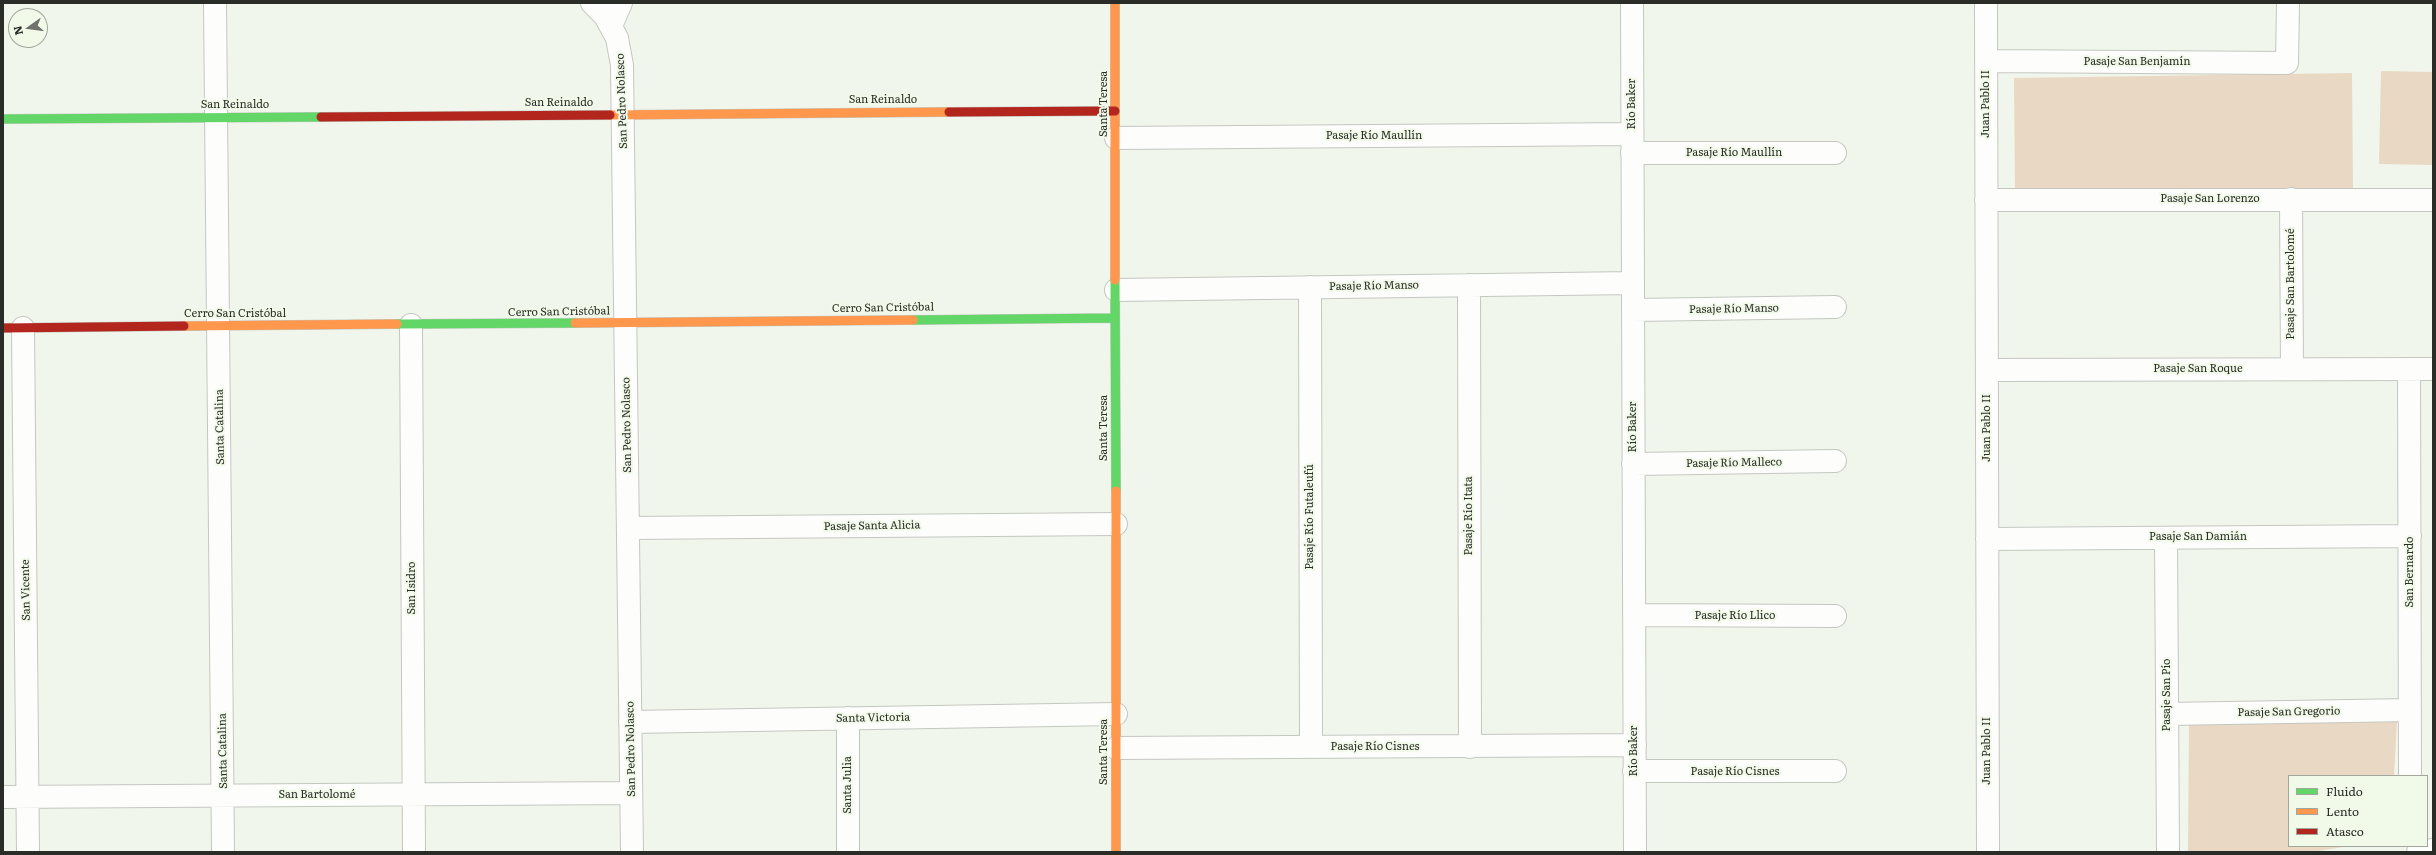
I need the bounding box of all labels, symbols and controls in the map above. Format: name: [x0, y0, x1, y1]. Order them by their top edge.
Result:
north arrow: [8, 8, 48, 48]
text: N: [8, 24, 26, 37]
street label: San Pedro Nolasco: [614, 53, 630, 149]
street label: Pasaje San Benjamín: [2084, 55, 2190, 69]
street label: Juan Pablo II: [1979, 70, 1993, 138]
street label: Santa Teresa: [1097, 71, 1111, 137]
street label: Río Baker: [1625, 79, 1639, 129]
street label: San Reinaldo: [849, 93, 917, 107]
street label: San Reinaldo: [525, 96, 593, 110]
street label: San Reinaldo: [201, 98, 269, 112]
street label: Pasaje Río Maullín: [1326, 129, 1422, 143]
street label: Pasaje Río Maullín: [1686, 146, 1782, 160]
street label: Pasaje San Lorenzo: [2160, 192, 2260, 206]
street label: Pasaje San Bartolomé: [2284, 228, 2298, 340]
street label: Pasaje Río Manso: [1329, 279, 1419, 293]
street label: Cerro San Cristóbal: [832, 301, 934, 315]
street label: Pasaje Río Manso: [1689, 302, 1779, 316]
street label: Cerro San Cristóbal: [508, 305, 610, 319]
street label: Cerro San Cristóbal: [184, 307, 286, 321]
street label: Pasaje San Roque: [2153, 362, 2243, 376]
street label: San Pedro Nolasco: [620, 377, 634, 473]
street label: Santa Catalina: [213, 389, 227, 465]
street label: Juan Pablo II: [1980, 394, 1994, 462]
street label: Santa Teresa: [1097, 395, 1111, 461]
street label: Río Baker: [1626, 402, 1640, 452]
street label: Pasaje Río Malleco: [1686, 456, 1782, 470]
street label: Pasaje Río Futaleufú: [1303, 464, 1317, 570]
street label: Pasaje Río Itata: [1462, 476, 1476, 556]
street label: Pasaje Santa Alicia: [824, 519, 920, 533]
street label: Pasaje San Damián: [2149, 530, 2247, 544]
street label: San Bernardo: [2403, 536, 2417, 608]
street label: San Vicente: [19, 559, 33, 621]
street label: San Isidro: [405, 561, 419, 615]
street label: Pasaje Río Llico: [1695, 609, 1775, 623]
street label: Pasaje San Pío: [2160, 659, 2174, 731]
street label: San Pedro Nolasco: [624, 701, 638, 797]
street label: Pasaje San Gregorio: [2237, 705, 2341, 719]
street label: Santa Victoria: [836, 711, 910, 725]
street label: Santa Catalina: [216, 713, 230, 789]
street label: Juan Pablo II: [1980, 717, 1994, 785]
street label: Santa Teresa: [1097, 719, 1111, 785]
street label: Río Baker: [1627, 726, 1641, 776]
street label: Pasaje Río Cisnes: [1331, 740, 1419, 754]
street label: Santa Julia: [841, 756, 855, 814]
street label: Pasaje Río Cisnes: [1691, 765, 1779, 779]
legend: [2288, 775, 2428, 847]
text: Fluido: [2326, 782, 2363, 800]
street label: San Bartolomé: [279, 788, 355, 802]
text: Lento: [2326, 802, 2359, 820]
text: Atasco: [2326, 822, 2364, 840]

